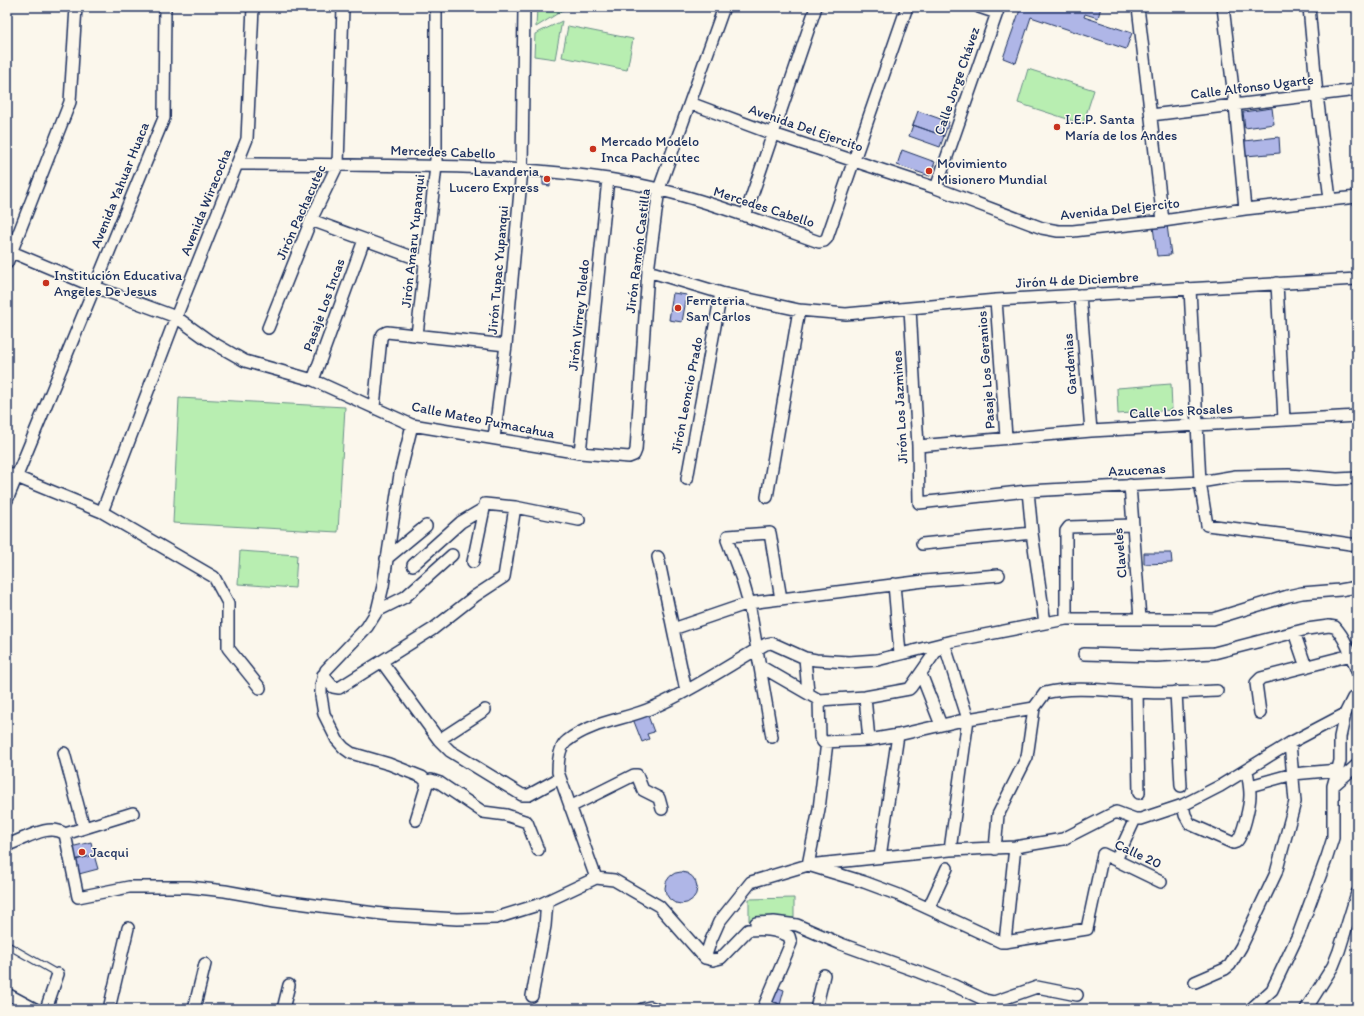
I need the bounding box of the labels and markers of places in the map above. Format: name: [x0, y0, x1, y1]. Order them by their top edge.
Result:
place label: I.E.P. Santa María de los Andes: [1065, 111, 1177, 144]
marker: I.E.P. Santa María de los Andes: [1052, 122, 1062, 132]
place label: Mercado Modelo Inca Pachacutec: [601, 133, 700, 166]
marker: Mercado Modelo Inca Pachacutec: [588, 144, 598, 154]
place label: Movimiento Misionero Mundial: [937, 155, 1047, 188]
place label: Lavanderia Lucero Express: [449, 163, 539, 196]
marker: Movimiento Misionero Mundial: [924, 166, 934, 176]
marker: Lavanderia Lucero Express: [542, 174, 552, 184]
place label: Institución Educativa Angeles De Jesus: [54, 267, 183, 300]
marker: Institución Educativa Angeles De Jesus: [41, 278, 51, 288]
place label: Ferreteria San Carlos: [686, 292, 751, 325]
marker: Ferreteria San Carlos: [673, 303, 683, 313]
place label: Jacqui: [90, 844, 129, 861]
marker: Jacqui: [77, 847, 87, 857]

